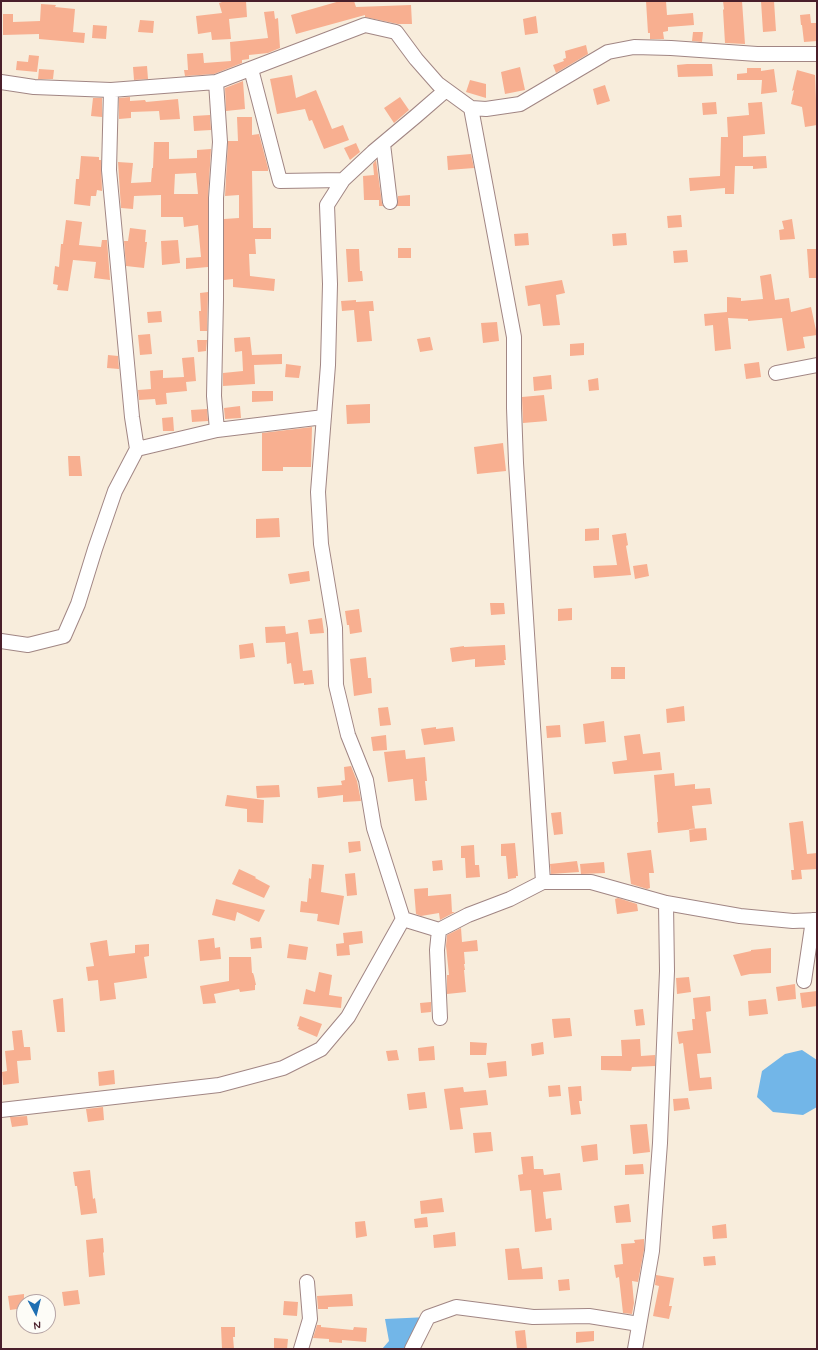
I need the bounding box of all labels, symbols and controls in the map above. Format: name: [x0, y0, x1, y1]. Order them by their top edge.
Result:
north arrow: [16, 1294, 56, 1334]
text: N: [33, 1318, 42, 1332]

